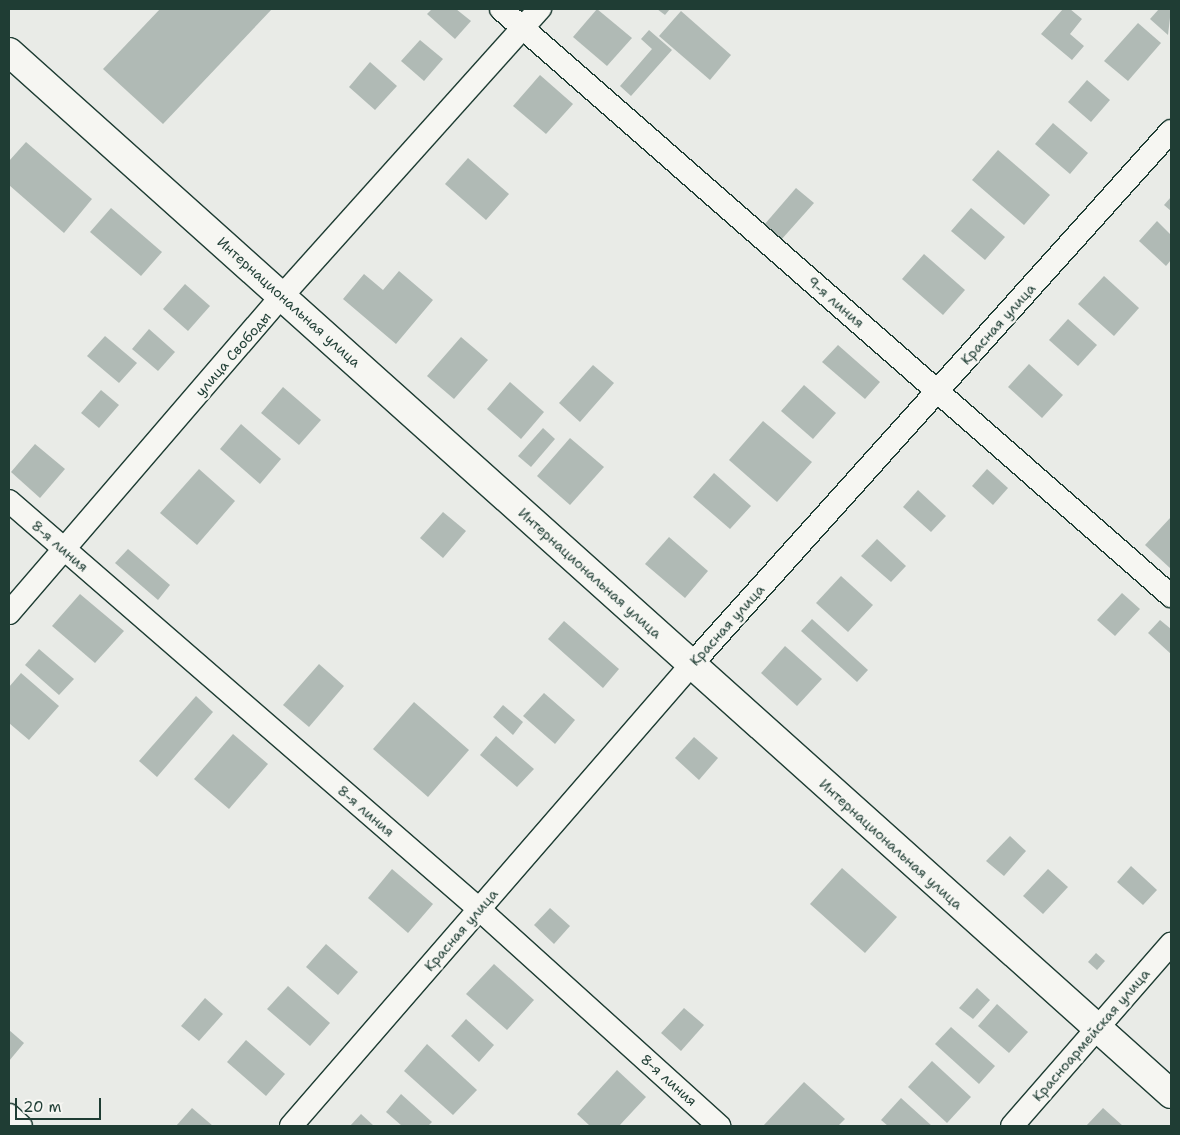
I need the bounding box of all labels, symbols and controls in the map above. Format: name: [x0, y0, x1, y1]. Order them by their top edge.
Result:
street label: Интернациональная улица: [214, 233, 364, 371]
street label: 9-я линия: [804, 273, 868, 331]
street label: Красная улица: [957, 280, 1039, 368]
street label: улица Свободы: [192, 308, 274, 400]
street label: Интернациональная улица: [515, 504, 665, 642]
street label: 8-я линия: [28, 517, 92, 575]
street label: Красная улица: [686, 581, 768, 669]
street label: Интернациональная улица: [816, 775, 966, 913]
street label: 8-я линия: [334, 782, 398, 840]
street label: Красная улица: [421, 885, 501, 975]
street label: Красноармейская улица: [1029, 965, 1153, 1105]
street label: 8-я линия: [637, 1050, 701, 1110]
scale bar: [18, 1088, 104, 1120]
text: 20 m: [23, 1097, 62, 1117]

